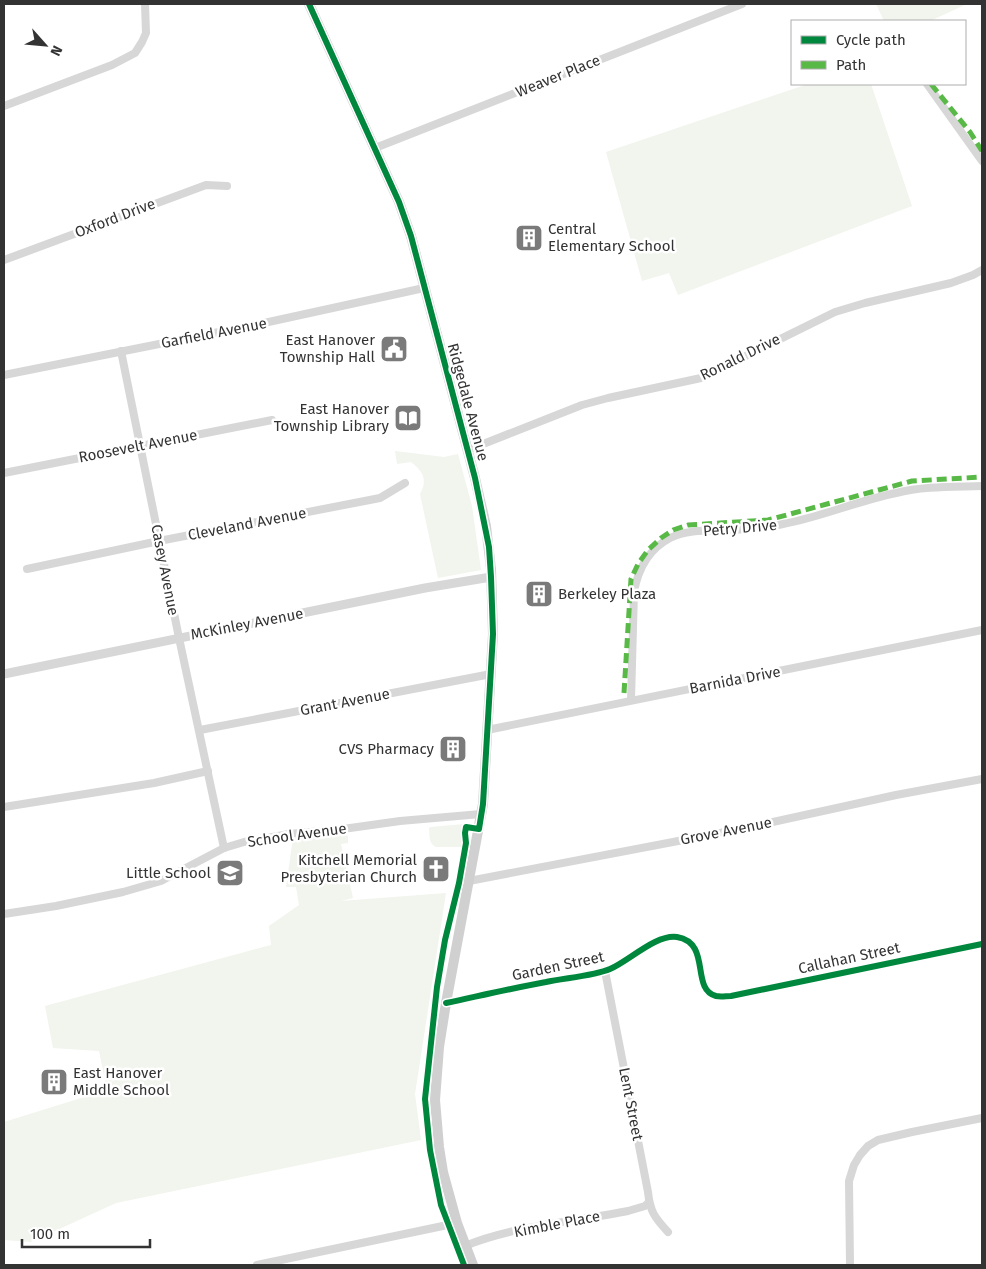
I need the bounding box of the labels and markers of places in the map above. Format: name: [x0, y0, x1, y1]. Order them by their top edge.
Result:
place label: Central Elementary School: [548, 220, 676, 255]
building icon: Central Elementary School: [514, 223, 544, 253]
place label: East Hanover Township Hall: [280, 331, 376, 366]
public building icon: East Hanover Township Hall: [379, 334, 409, 364]
place label: East Hanover Township Library: [274, 400, 390, 435]
library icon: East Hanover Township Library: [393, 403, 423, 433]
building icon: Berkeley Plaza: [524, 579, 554, 609]
place label: Berkeley Plaza: [558, 585, 656, 603]
building icon: CVS Pharmacy: [438, 734, 468, 764]
place label: CVS Pharmacy: [339, 740, 435, 758]
place label: Kitchell Memorial Presbyterian Church: [280, 851, 418, 886]
church icon: Kitchell Memorial Presbyterian Church: [421, 854, 451, 884]
school or university icon: Little School: [215, 858, 245, 888]
place label: Little School: [126, 864, 212, 882]
place label: East Hanover Middle School: [73, 1064, 170, 1099]
building icon: East Hanover Middle School: [39, 1067, 69, 1097]

